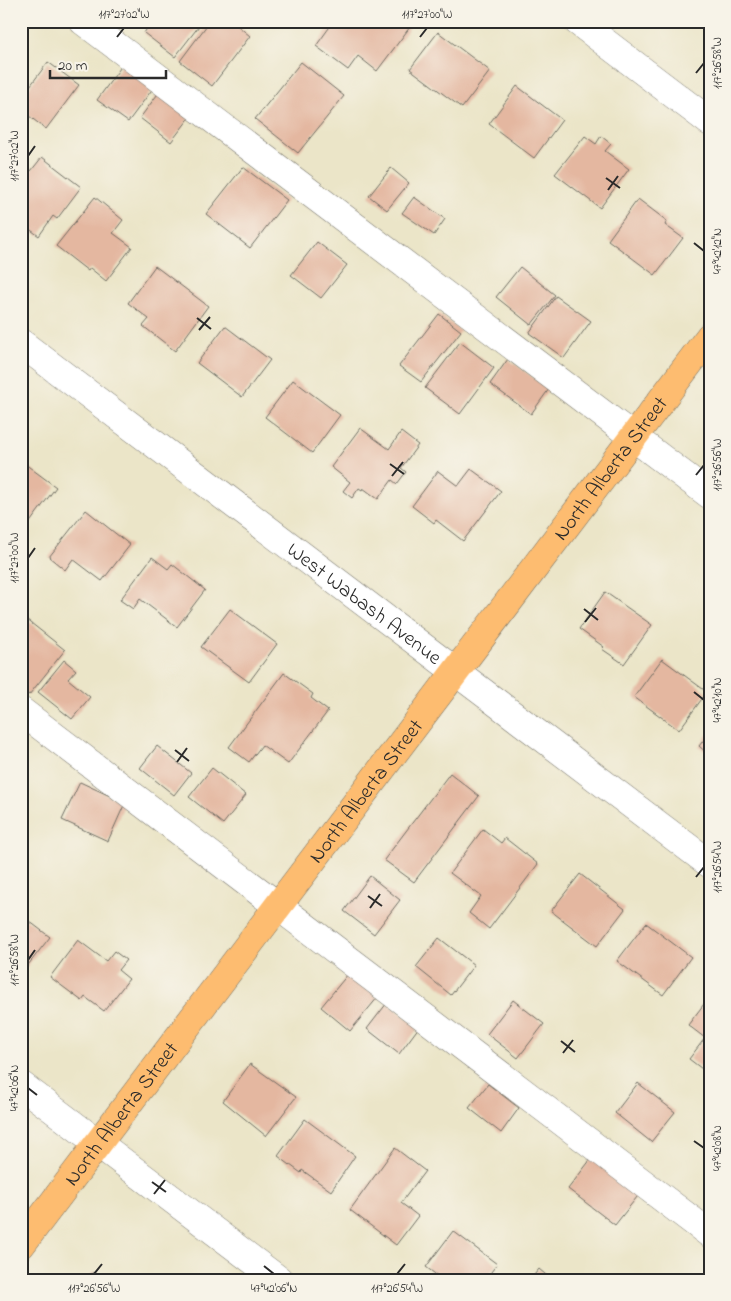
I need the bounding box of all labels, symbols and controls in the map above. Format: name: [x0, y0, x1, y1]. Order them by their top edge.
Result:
text: 117°27'02"W: [98, 6, 150, 24]
text: 117°27'00"W: [402, 6, 452, 24]
text: 117°26'58"W: [709, 37, 727, 89]
scale bar: [50, 48, 166, 80]
text: 20 m: [58, 55, 88, 77]
text: 117°27'02"W: [6, 130, 24, 182]
text: 47°42'12"N: [709, 228, 727, 274]
street label: North Alberta Street: [547, 391, 676, 548]
text: 117°26'56"W: [709, 439, 727, 491]
text: 117°27'00"W: [6, 533, 24, 583]
street label: West Wabash Avenue: [280, 536, 448, 673]
text: 47°42'10"N: [709, 677, 727, 723]
street label: North Alberta Street: [302, 714, 431, 870]
text: 117°26'54"W: [709, 841, 727, 893]
text: 117°26'58"W: [6, 934, 24, 986]
street label: North Alberta Street: [58, 1036, 187, 1193]
text: 47°42'06"N: [6, 1065, 24, 1111]
text: 47°42'08"N: [709, 1125, 727, 1171]
text: 117°26'56"W: [68, 1280, 120, 1298]
text: 47°42'06"N: [251, 1280, 297, 1298]
text: 117°26'54"W: [371, 1280, 423, 1298]

